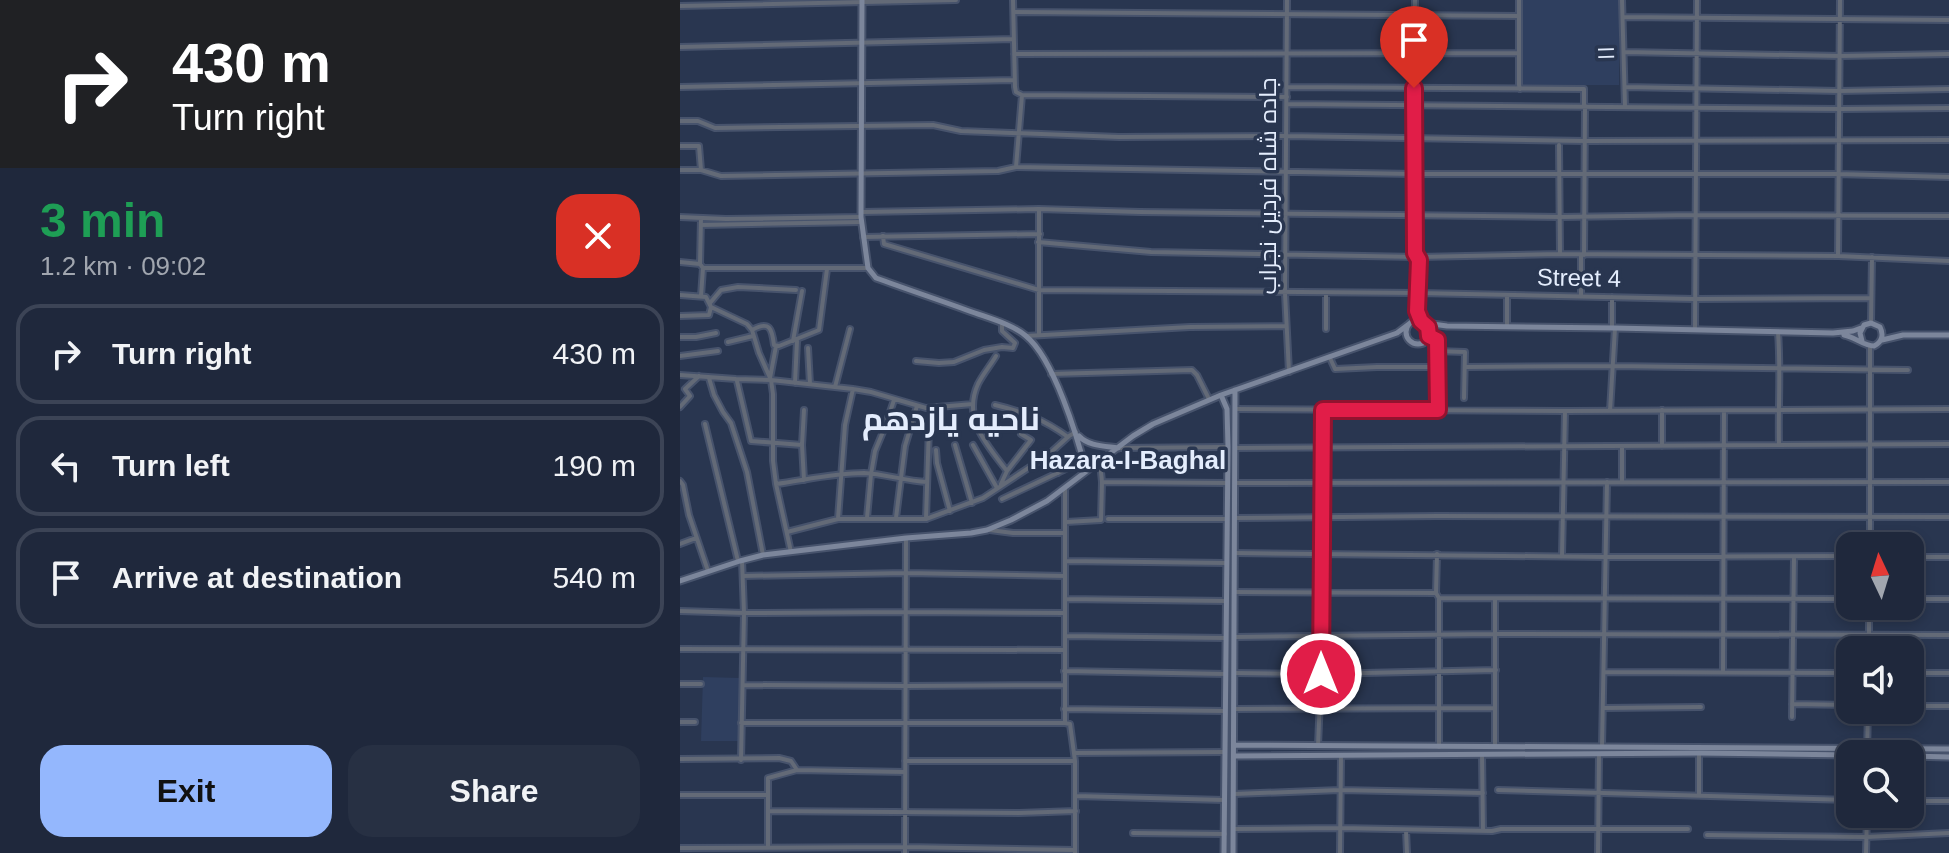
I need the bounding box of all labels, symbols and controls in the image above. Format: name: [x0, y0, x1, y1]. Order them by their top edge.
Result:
pin: [1380, 6, 1448, 88]
icon: arrive: [1392, 18, 1436, 62]
text: 430 m: [172, 31, 331, 94]
icon: right: [40, 32, 144, 136]
street label: ۱۱: [1592, 45, 1619, 61]
street label: جاده شاه فردین نجراب: [1254, 78, 1282, 295]
text: Turn right: [172, 97, 325, 138]
text: 3 min: [40, 194, 165, 247]
button: close: [556, 194, 640, 278]
text: 1.2 km · 09:02: [40, 251, 206, 281]
street label: Street 4: [1537, 263, 1621, 292]
icon: right: [44, 332, 88, 376]
text: Turn right: [112, 337, 251, 370]
text: 430 m: [553, 337, 636, 370]
district label: ناحیه یازدهم: [862, 401, 1040, 441]
icon: left: [44, 444, 88, 488]
district label: Hazara-I-Baghal: [1030, 445, 1226, 475]
text: Turn left: [112, 449, 230, 482]
text: 190 m: [553, 449, 636, 482]
north arrow: [1836, 532, 1924, 620]
map controls: [1836, 532, 1924, 828]
icon: arrive: [44, 556, 88, 600]
text: Arrive at destination: [112, 561, 402, 594]
text: 540 m: [553, 561, 636, 594]
position arrow: [1279, 632, 1363, 716]
button: sound: [1836, 636, 1924, 724]
button: search: [1836, 740, 1924, 828]
button: Exit: [40, 745, 332, 837]
button: Share: [348, 745, 640, 837]

